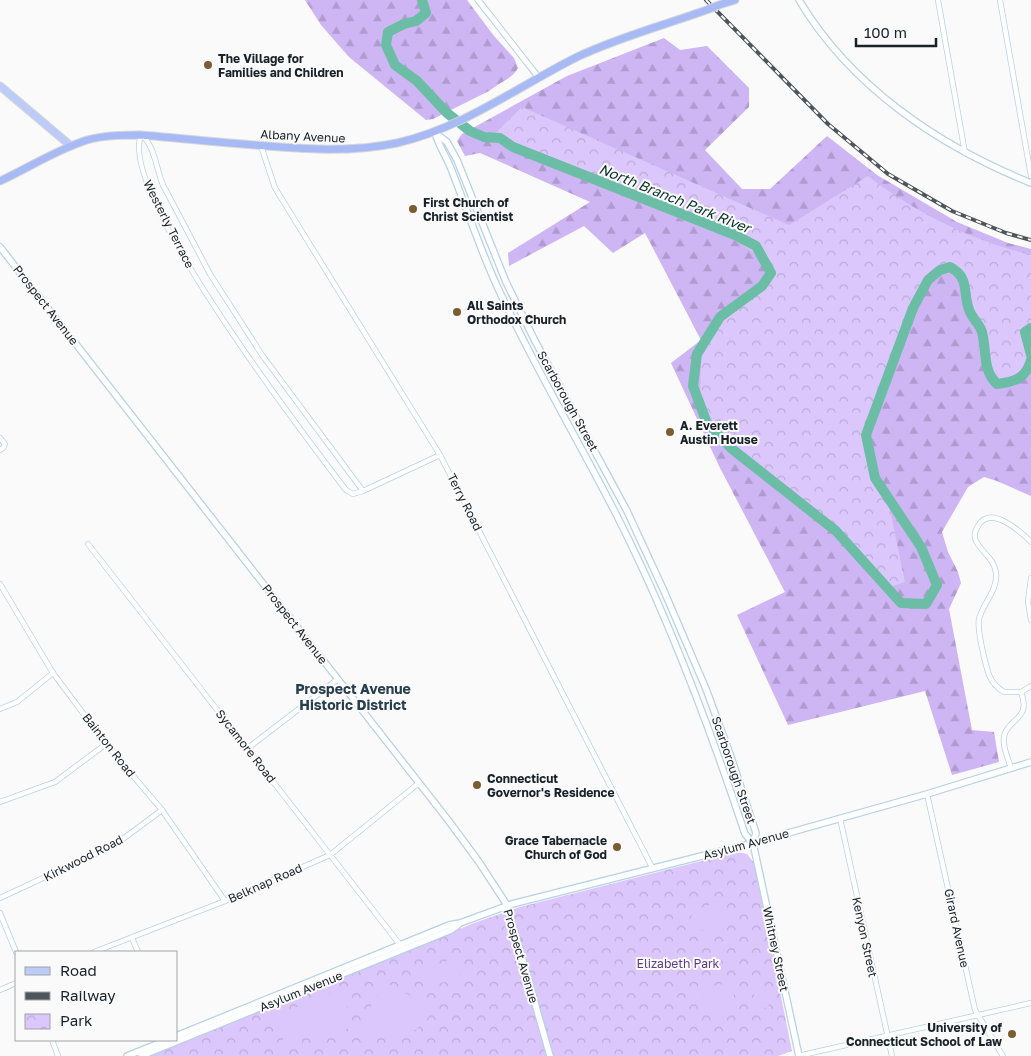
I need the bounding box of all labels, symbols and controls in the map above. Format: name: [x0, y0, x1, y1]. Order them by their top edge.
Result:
scale bar: [856, 15, 936, 47]
text: 100 m: [864, 23, 907, 41]
place label: The Village for Families and Children: [218, 51, 344, 80]
marker: The Village for Families and Children: [202, 59, 214, 71]
street label: Albany Avenue: [260, 126, 346, 146]
water label: North Branch Park River: [597, 160, 755, 237]
street label: Westerly Terrace: [140, 177, 198, 271]
place label: First Church of Christ Scientist: [423, 195, 514, 224]
marker: First Church of Christ Scientist: [407, 203, 419, 215]
street label: Prospect Avenue: [10, 262, 82, 348]
place label: All Saints Orthodox Church: [467, 298, 566, 327]
marker: All Saints Orthodox Church: [451, 306, 463, 318]
street label: Scarborough Street: [534, 348, 602, 454]
place label: A. Everett Austin House: [680, 418, 758, 447]
marker: A. Everett Austin House: [664, 426, 676, 438]
street label: Terry Road: [444, 471, 486, 533]
street label: Prospect Avenue: [259, 581, 331, 667]
district label: Prospect Avenue Historic District: [295, 680, 411, 713]
street label: Sycamore Road: [213, 706, 279, 786]
street label: Bainton Road: [79, 710, 139, 780]
street label: Scarborough Street: [709, 714, 759, 826]
place label: Connecticut Governor's Residence: [487, 771, 615, 800]
marker: Connecticut Governor's Residence: [471, 779, 483, 791]
street label: Asylum Avenue: [701, 825, 791, 863]
street label: Kirkwood Road: [41, 832, 125, 884]
place label: Grace Tabernacle Church of God: [505, 833, 607, 862]
marker: Grace Tabernacle Church of God: [611, 841, 623, 853]
street label: Belknap Road: [226, 860, 304, 906]
street label: Girard Avenue: [941, 887, 973, 969]
street label: Kenyon Street: [849, 895, 881, 979]
street label: Whitney Street: [760, 905, 792, 993]
street label: Prospect Avenue: [500, 907, 542, 1005]
legend: [15, 951, 178, 1041]
park label: Elizabeth Park: [637, 956, 720, 971]
text: Road: [60, 961, 97, 979]
street label: Asylum Avenue: [257, 968, 345, 1014]
text: Railway: [60, 986, 116, 1004]
text: Park: [60, 1011, 93, 1029]
place label: University of Connecticut School of Law: [846, 1020, 1003, 1049]
marker: University of Connecticut School of Law: [1006, 1028, 1018, 1040]

